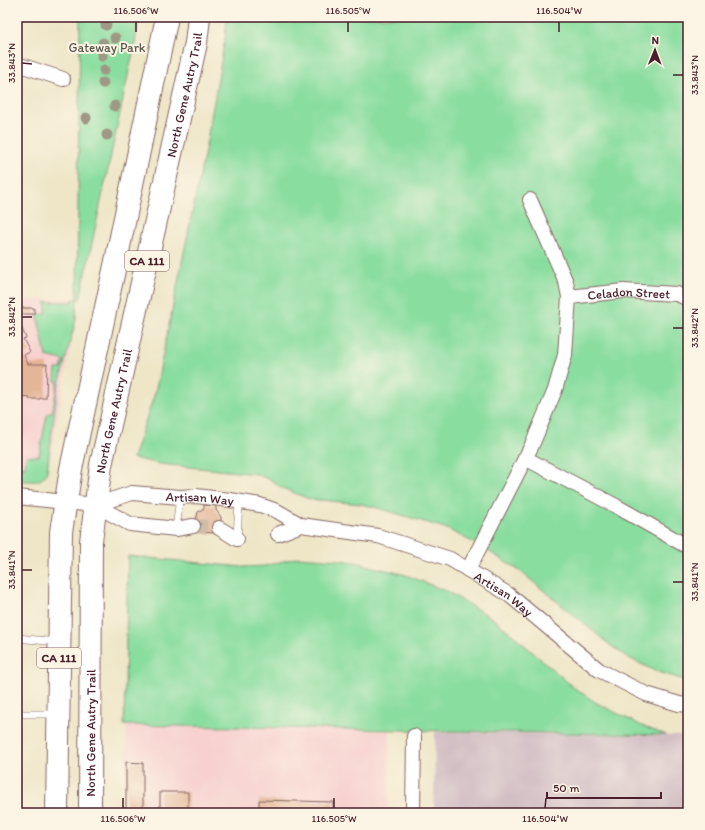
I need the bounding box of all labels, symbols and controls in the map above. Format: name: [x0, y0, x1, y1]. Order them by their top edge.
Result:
text: 116.506°W: [113, 4, 159, 17]
text: 116.505°W: [325, 4, 371, 17]
text: 116.504°W: [536, 4, 582, 17]
north arrow: [635, 30, 675, 70]
street label: North Gene Autry Trail: [163, 31, 205, 159]
text: N: [651, 34, 659, 47]
park label: Gateway Park: [69, 40, 146, 55]
text: 33.843°N: [5, 43, 18, 83]
text: 33.843°N: [688, 55, 701, 95]
road number: CA 111: [125, 251, 169, 271]
street label: Celadon Street: [587, 284, 671, 303]
text: 33.842°N: [5, 297, 18, 337]
text: 33.842°N: [688, 308, 701, 348]
street label: North Gene Autry Trail: [93, 347, 135, 474]
street label: Artisan Way: [165, 489, 235, 509]
text: 33.841°N: [5, 550, 18, 590]
text: 33.841°N: [688, 562, 701, 602]
street label: Artisan Way: [472, 568, 536, 620]
road number: CA 111: [37, 648, 81, 668]
street label: North Gene Autry Trail: [83, 669, 99, 797]
scale bar: [547, 774, 661, 800]
text: 50 m: [553, 781, 579, 795]
text: 116.506°W: [100, 812, 146, 825]
text: 116.505°W: [311, 812, 357, 825]
text: 116.504°W: [522, 812, 568, 825]

